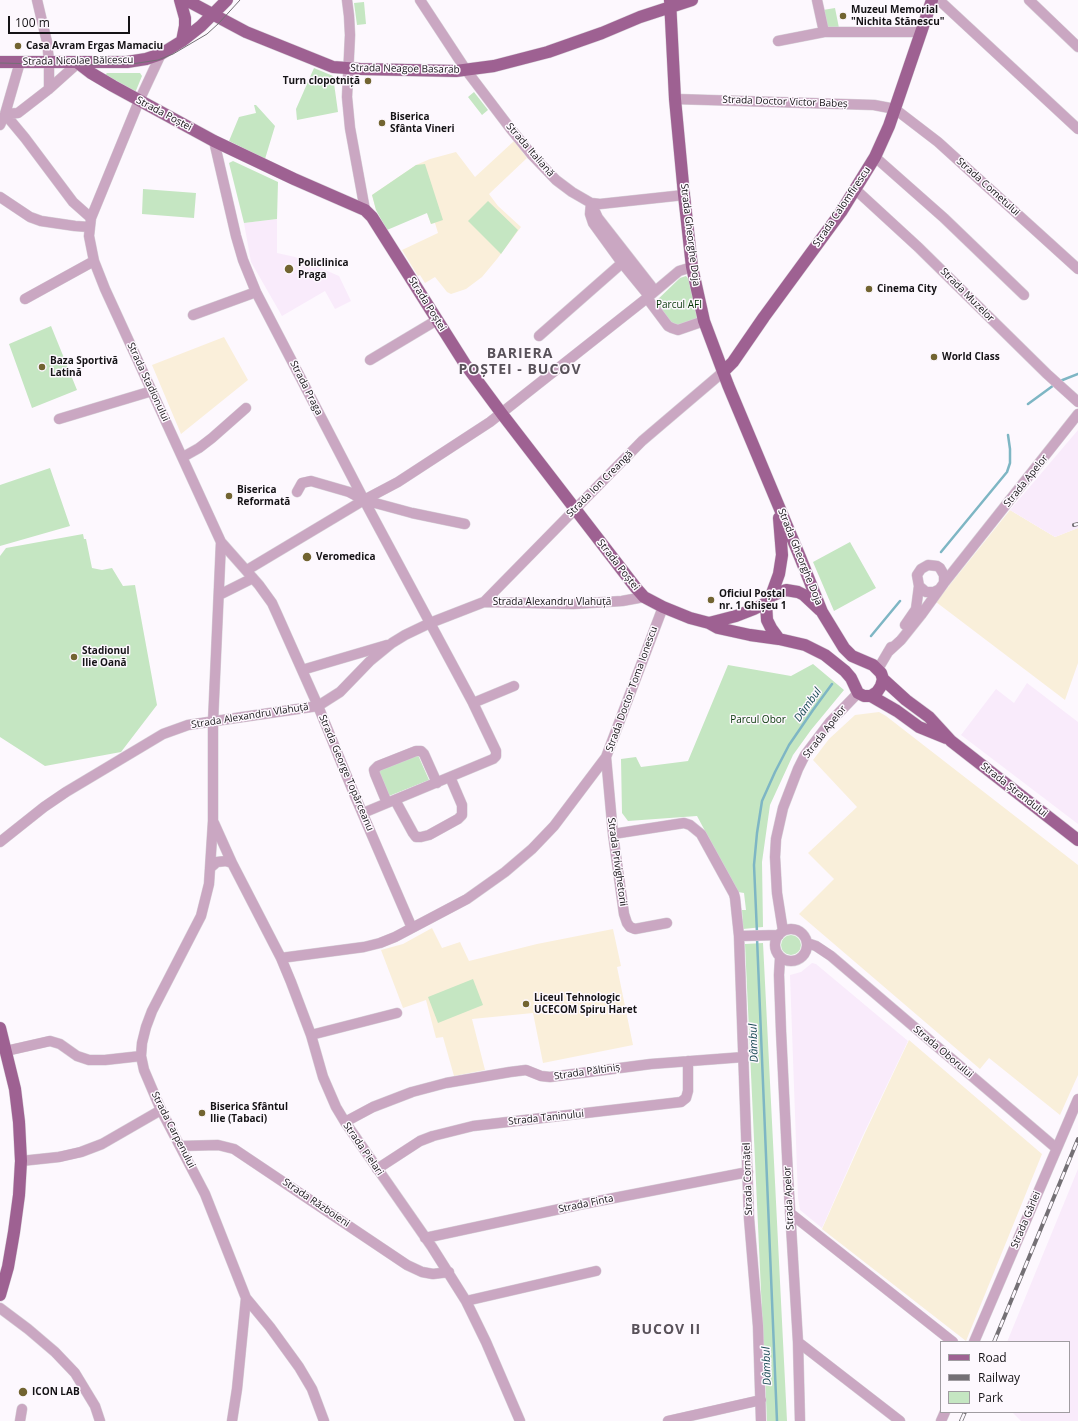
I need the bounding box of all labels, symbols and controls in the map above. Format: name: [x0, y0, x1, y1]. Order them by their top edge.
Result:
place label: Muzeul Memorial "Nichita Stănescu": [851, 4, 944, 28]
scale bar: [10, 8, 132, 34]
marker: Muzeul Memorial "Nichita Stănescu": [838, 11, 848, 21]
text: 100 m: [15, 14, 50, 31]
place label: Casa Avram Ergas Mamaciu: [26, 40, 163, 52]
marker: Casa Avram Ergas Mamaciu: [13, 41, 23, 51]
street label: Strada Nicolae Bălcescu: [23, 54, 133, 68]
street label: Strada Neagoe Basarab: [350, 62, 460, 76]
place label: Turn clopotniță: [283, 75, 360, 87]
marker: Turn clopotniță: [363, 76, 373, 86]
street label: Strada Poștei: [134, 94, 194, 134]
street label: Strada Doctor Victor Babeș: [722, 94, 848, 110]
place label: Biserica Sfânta Vineri: [390, 111, 455, 134]
marker: Biserica Sfânta Vineri: [377, 118, 387, 128]
street label: Strada Italiană: [503, 121, 557, 179]
street label: Strada Cometului: [954, 155, 1022, 219]
street label: Strada Calomfirescu: [811, 165, 873, 249]
street label: Strada Gheorghe Doja: [678, 183, 702, 287]
place label: Policlinica Praga: [298, 257, 349, 280]
marker: Policlinica Praga: [283, 263, 295, 275]
street label: Strada Muzelor: [938, 266, 996, 324]
street label: Strada Poștei: [406, 275, 448, 333]
place label: Cinema City: [877, 283, 937, 295]
marker: Cinema City: [864, 284, 874, 294]
park label: Parcul AFI: [656, 299, 702, 311]
street label: Strada Stadionului: [124, 341, 172, 423]
district label: BARIERA POȘTEI - BUCOV: [458, 346, 582, 378]
place label: World Class: [942, 351, 1000, 363]
marker: World Class: [929, 352, 939, 362]
place label: Baza Sportivă Latină: [50, 355, 118, 378]
street label: Strada Praga: [287, 359, 325, 417]
marker: Baza Sportivă Latină: [37, 362, 47, 372]
street label: Strada Ion Creangă: [564, 448, 636, 520]
street label: Strada Apelor: [1001, 452, 1051, 510]
place label: Biserica Reformată: [237, 484, 290, 508]
marker: Biserica Reformată: [224, 491, 234, 501]
street label: Strada Gheorghe Doja: [775, 507, 825, 607]
street label: Strada Poștei: [594, 537, 642, 593]
marker: Veromedica: [301, 551, 313, 563]
place label: Veromedica: [316, 551, 375, 563]
place label: Oficiul Poștal nr. 1 Ghișeu 1: [719, 588, 787, 612]
marker: Oficiul Poștal nr. 1 Ghișeu 1: [706, 595, 716, 605]
street label: Strada Alexandru Vlahuță: [493, 596, 611, 608]
street label: Strada Doctor Toma Ionescu: [604, 625, 660, 753]
place label: Stadionul Ilie Oană: [82, 645, 130, 668]
marker: Stadionul Ilie Oană: [69, 652, 79, 662]
water label: Dâmbul: [792, 685, 824, 725]
street label: Strada Alexandru Vlahuță: [190, 701, 310, 731]
street label: Strada Apelor: [801, 703, 849, 761]
street label: Strada George Topârceanu: [316, 713, 376, 833]
park label: Parcul Obor: [730, 714, 786, 726]
street label: Strada Ștrandului: [978, 760, 1050, 820]
street label: Strada Privighetorii: [605, 817, 629, 907]
place label: Liceul Tehnologic UCECOM Spiru Haret: [534, 992, 637, 1016]
marker: Liceul Tehnologic UCECOM Spiru Haret: [521, 999, 531, 1009]
water label: Dâmbul: [747, 1023, 761, 1063]
street label: Strada Oborului: [911, 1024, 975, 1080]
street label: Strada Păltiniș: [553, 1061, 621, 1083]
street label: Strada Carpenului: [149, 1090, 197, 1170]
place label: Biserica Sfântul Ilie (Tabaci): [210, 1101, 288, 1124]
marker: Biserica Sfântul Ilie (Tabaci): [197, 1108, 207, 1118]
street label: Strada Taninului: [508, 1108, 584, 1128]
street label: Strada Pielari: [340, 1120, 386, 1178]
street label: Strada Cornățel: [741, 1142, 755, 1216]
street label: Strada Apelor: [781, 1166, 797, 1230]
street label: Strada Războieni: [280, 1176, 352, 1230]
street label: Strada Gârlei: [1009, 1190, 1043, 1250]
street label: Strada Finta: [557, 1192, 615, 1216]
district label: BUCOV II: [631, 1322, 701, 1338]
legend: [940, 1341, 1070, 1413]
water label: Dâmbul: [760, 1346, 774, 1386]
text: Road: [978, 1349, 1007, 1366]
text: Railway: [978, 1369, 1020, 1386]
marker: ICON LAB: [17, 1386, 29, 1398]
place label: ICON LAB: [32, 1386, 80, 1398]
text: Park: [978, 1389, 1003, 1406]

